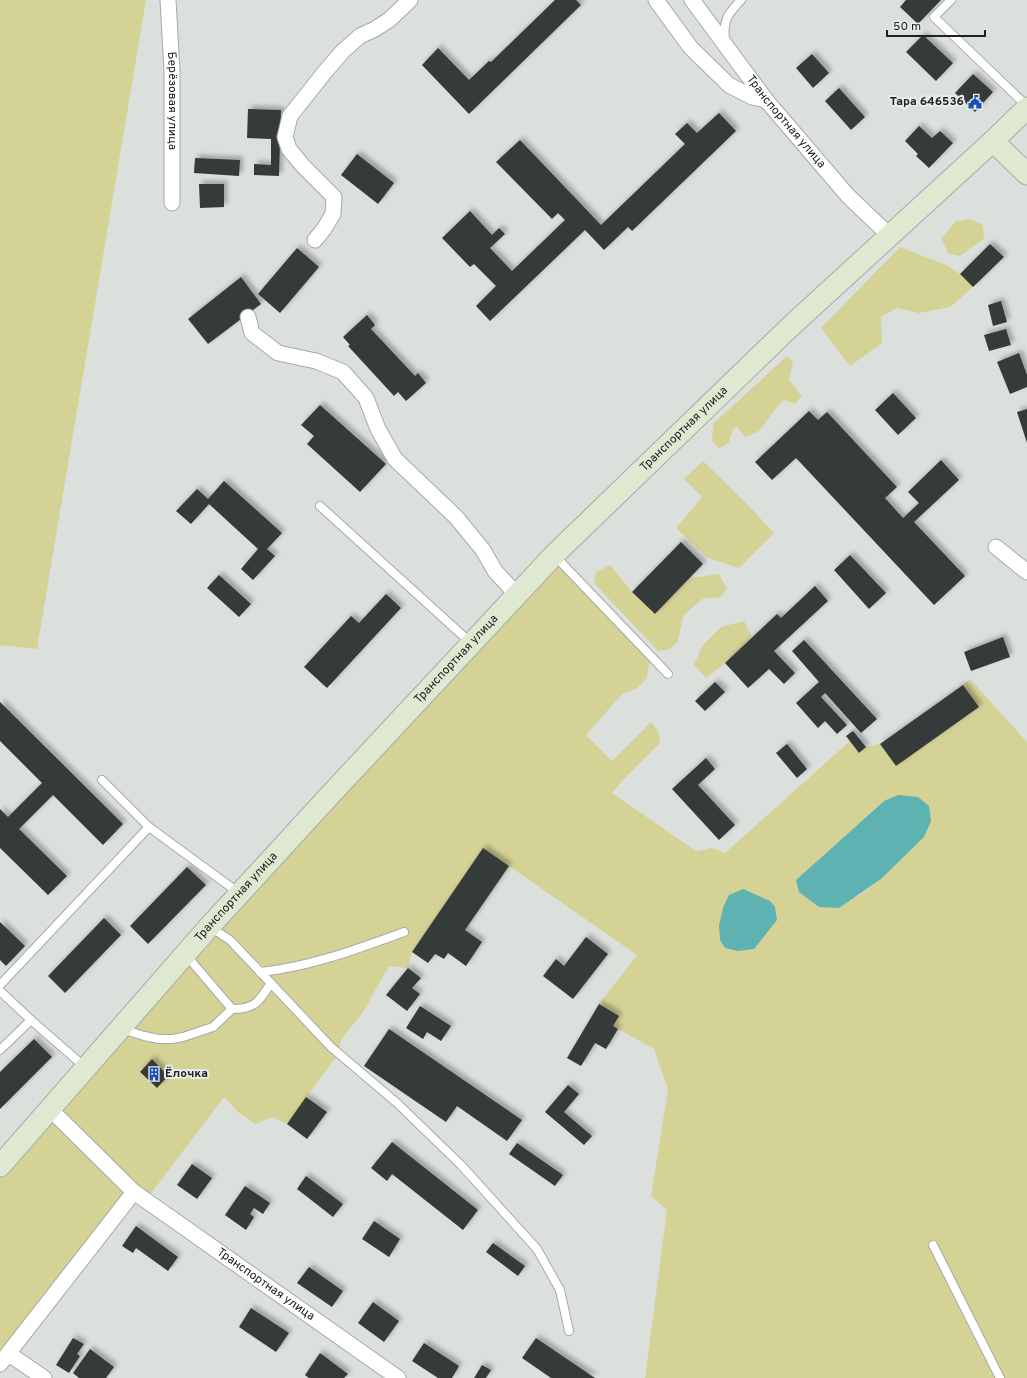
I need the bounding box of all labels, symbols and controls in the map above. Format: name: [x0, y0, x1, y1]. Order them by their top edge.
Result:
scale bar: [887, 12, 985, 38]
text: 50 m: [893, 19, 921, 35]
street label: Берёзовая улица: [163, 51, 180, 150]
street label: Транспортная улица: [743, 72, 829, 172]
place label: Тара 646536: [890, 94, 964, 110]
public building icon: Тара 646536: [967, 94, 983, 110]
street label: Транспортная улица: [637, 383, 732, 475]
street label: Транспортная улица: [411, 611, 502, 707]
street label: Транспортная улица: [191, 849, 282, 946]
building icon: Ёлочка: [146, 1066, 162, 1082]
place label: Ёлочка: [165, 1066, 208, 1082]
street label: Транспортная улица: [213, 1245, 318, 1325]

